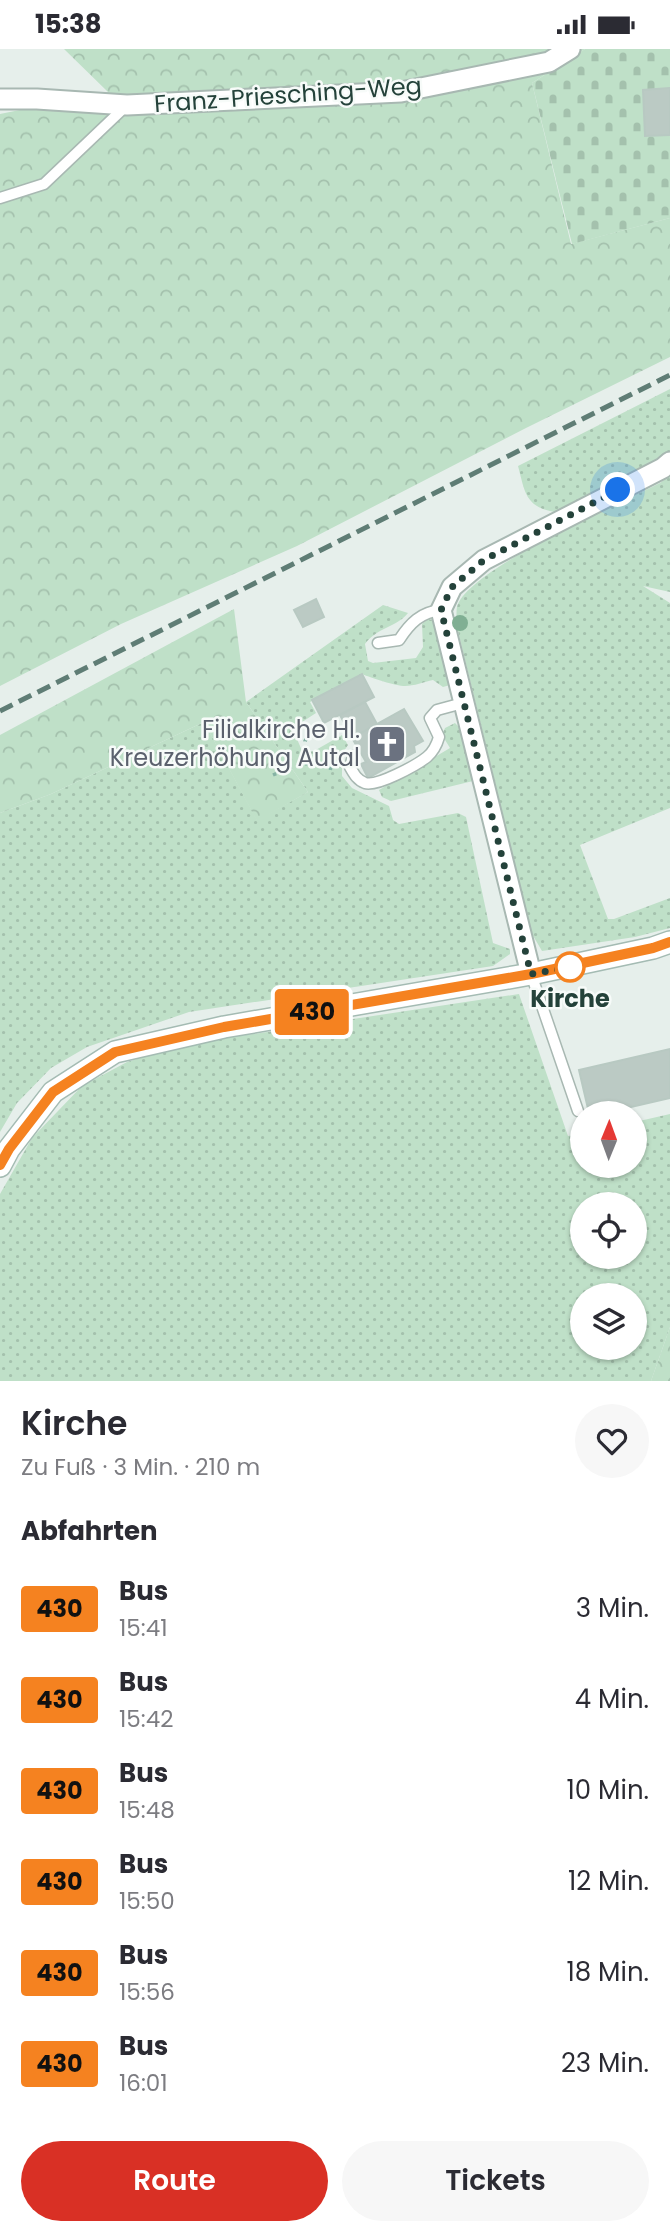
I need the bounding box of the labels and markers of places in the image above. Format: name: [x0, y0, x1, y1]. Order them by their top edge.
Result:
place label: Filialkirche Hl. Kreuzerhöhung Autal: [110, 713, 360, 774]
church icon: Filialkirche Hl. Kreuzerhöhung Autal: [366, 723, 408, 765]
marker: Kirche: [555, 952, 585, 982]
place label: Kirche: [530, 982, 610, 1015]

